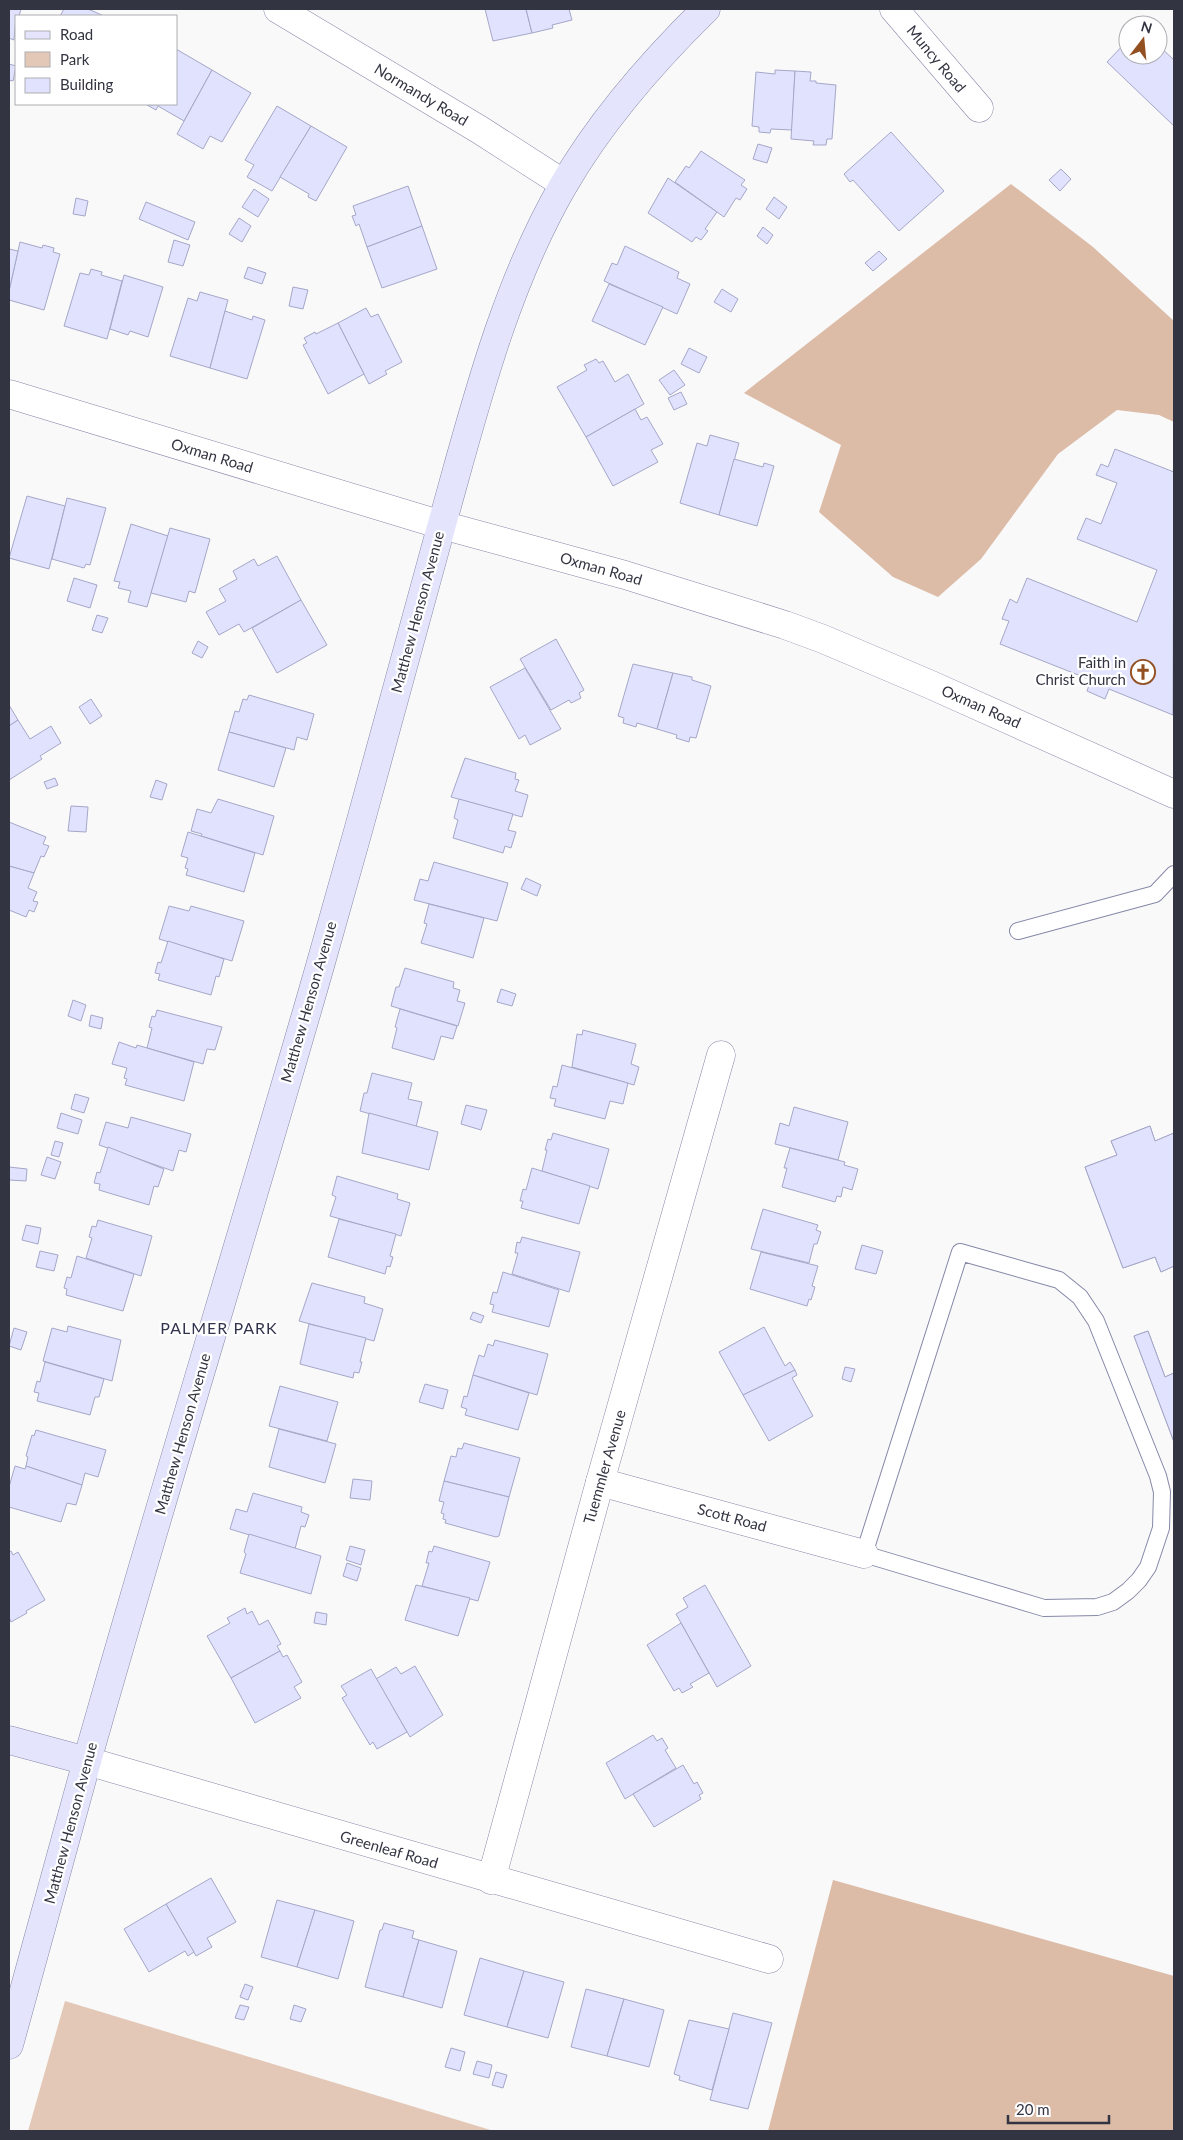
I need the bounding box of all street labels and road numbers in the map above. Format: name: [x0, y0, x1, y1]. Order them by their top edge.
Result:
street label: Muncy Road: [903, 21, 970, 96]
street label: Normandy Road: [371, 59, 472, 129]
street label: Oxman Road: [169, 434, 255, 476]
street label: Matthew Henson Avenue: [387, 529, 447, 695]
street label: Oxman Road: [558, 548, 644, 588]
street label: Oxman Road: [939, 681, 1024, 731]
street label: Matthew Henson Avenue: [276, 919, 340, 1084]
street label: Matthew Henson Avenue: [150, 1351, 214, 1516]
street label: Tuemmler Avenue: [579, 1408, 629, 1526]
street label: Scott Road: [696, 1499, 769, 1535]
street label: Matthew Henson Avenue: [40, 1740, 100, 1906]
street label: Greenleaf Road: [338, 1826, 440, 1872]

